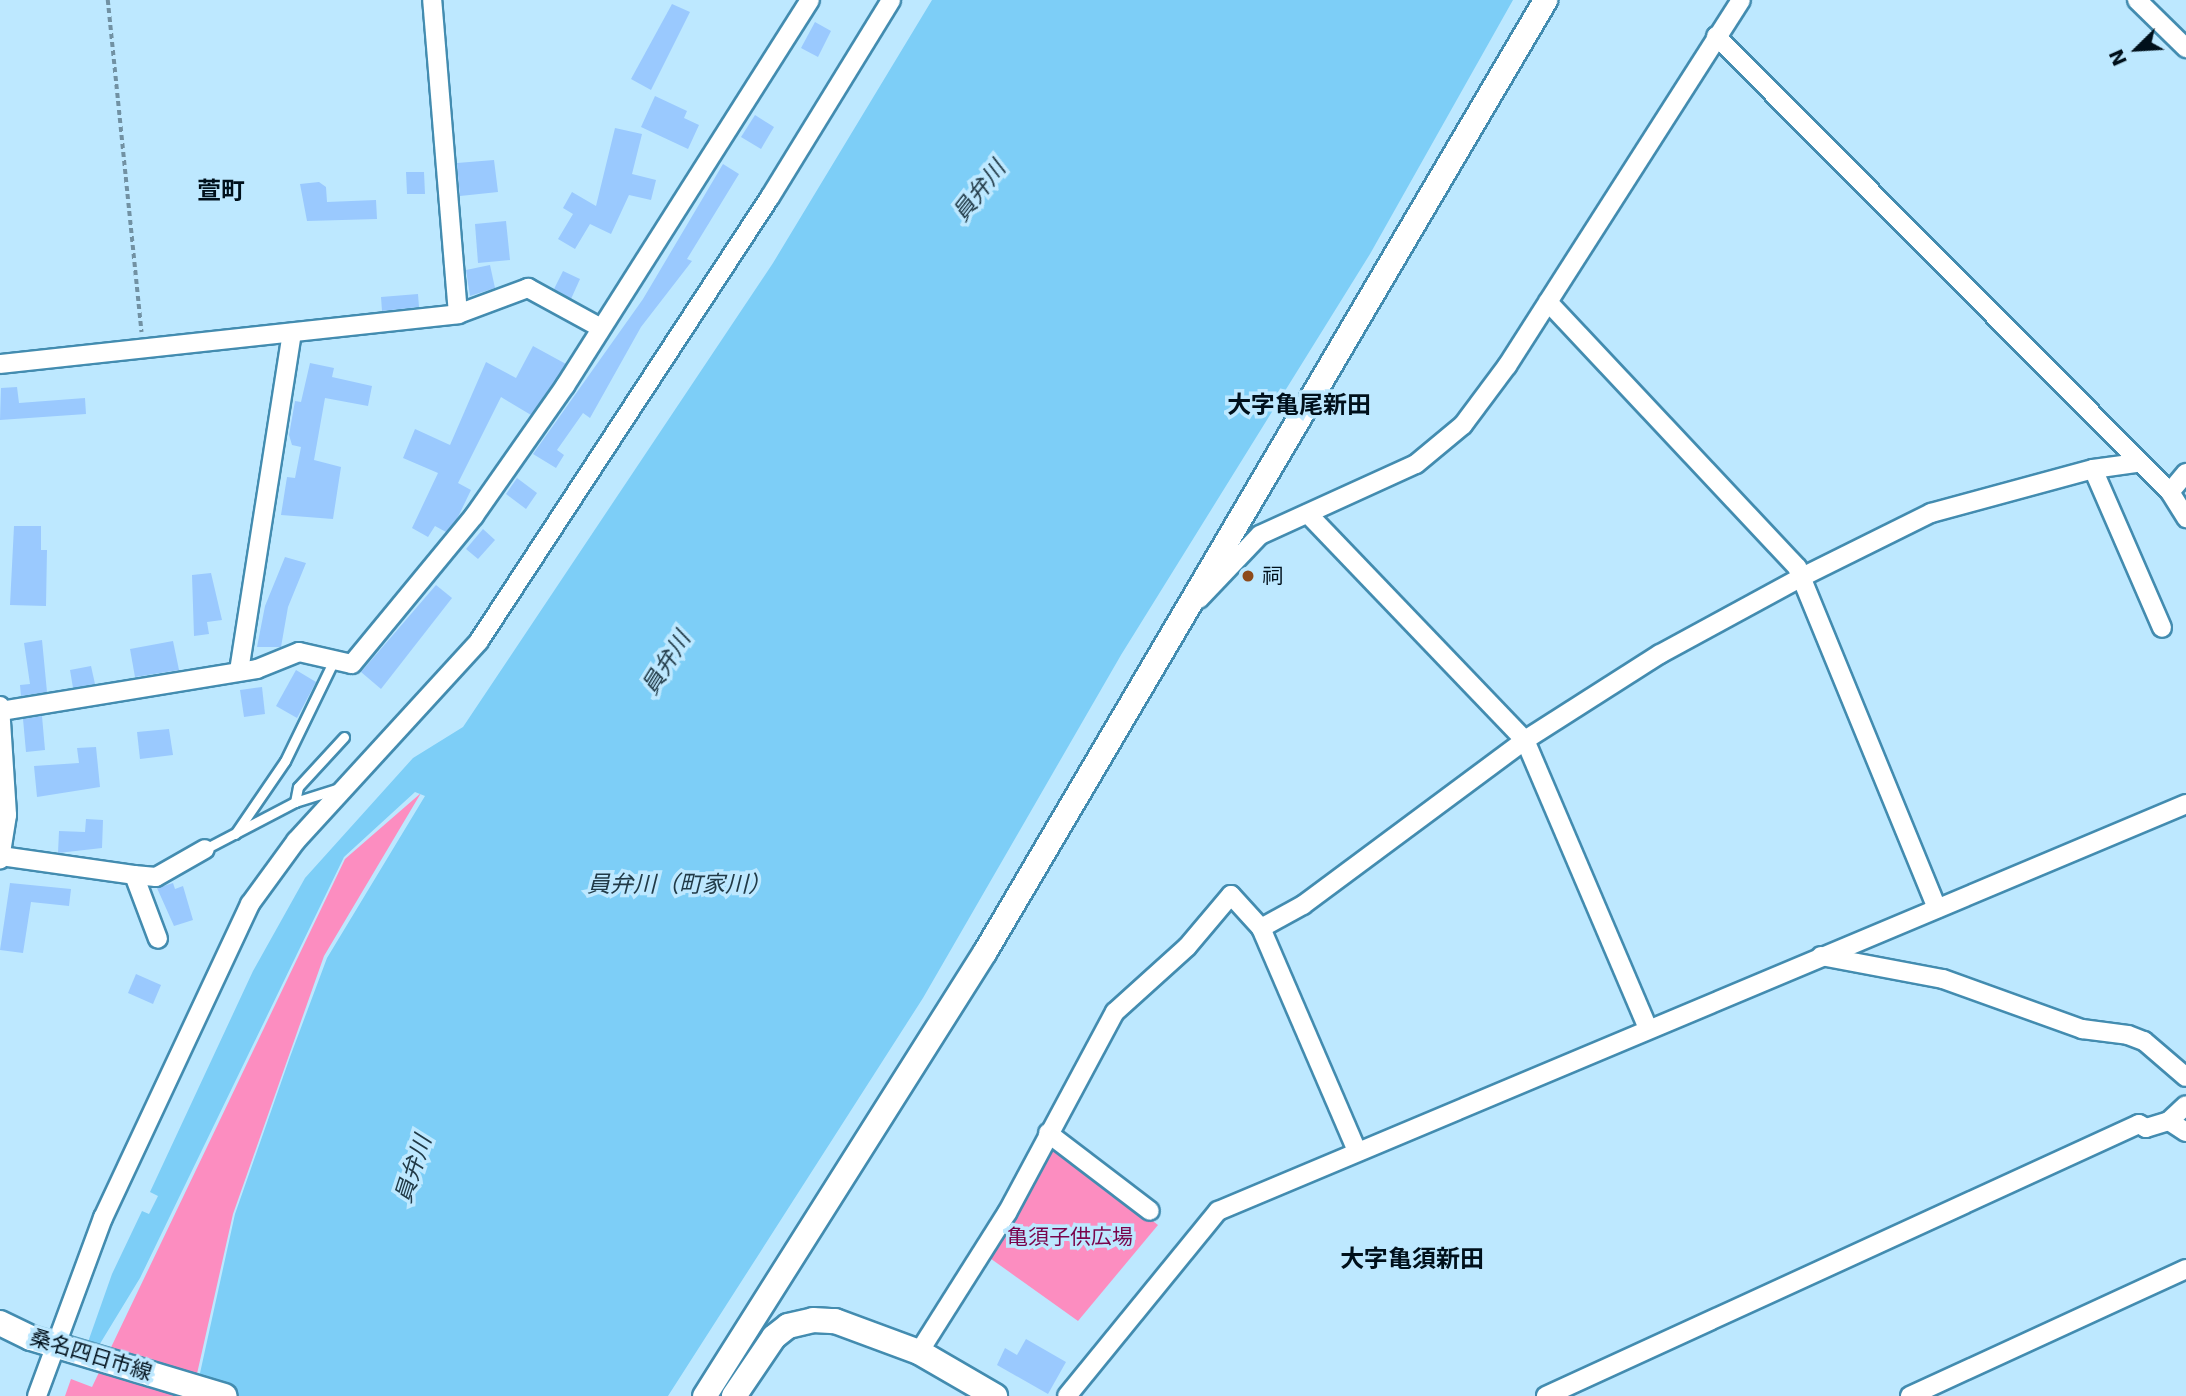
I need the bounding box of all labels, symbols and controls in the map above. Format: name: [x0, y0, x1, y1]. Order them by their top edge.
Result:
north arrow: [2102, 14, 2172, 84]
text: N: [2105, 46, 2131, 69]
water label: 員弁川: [947, 155, 1011, 227]
district label: 萱町: [197, 178, 245, 206]
district label: 大字亀尾新田: [1227, 392, 1371, 420]
place label: 祠: [1262, 563, 1283, 589]
marker: 祠: [1240, 568, 1256, 584]
water label: 員弁川: [636, 626, 696, 700]
water label: 員弁川（町家川）: [587, 870, 771, 898]
water label: 員弁川: [389, 1132, 437, 1206]
park label: 亀須子供広場: [1007, 1224, 1133, 1250]
district label: 大字亀須新田: [1340, 1246, 1484, 1274]
street label: 桑名四日市線: [27, 1325, 155, 1385]

